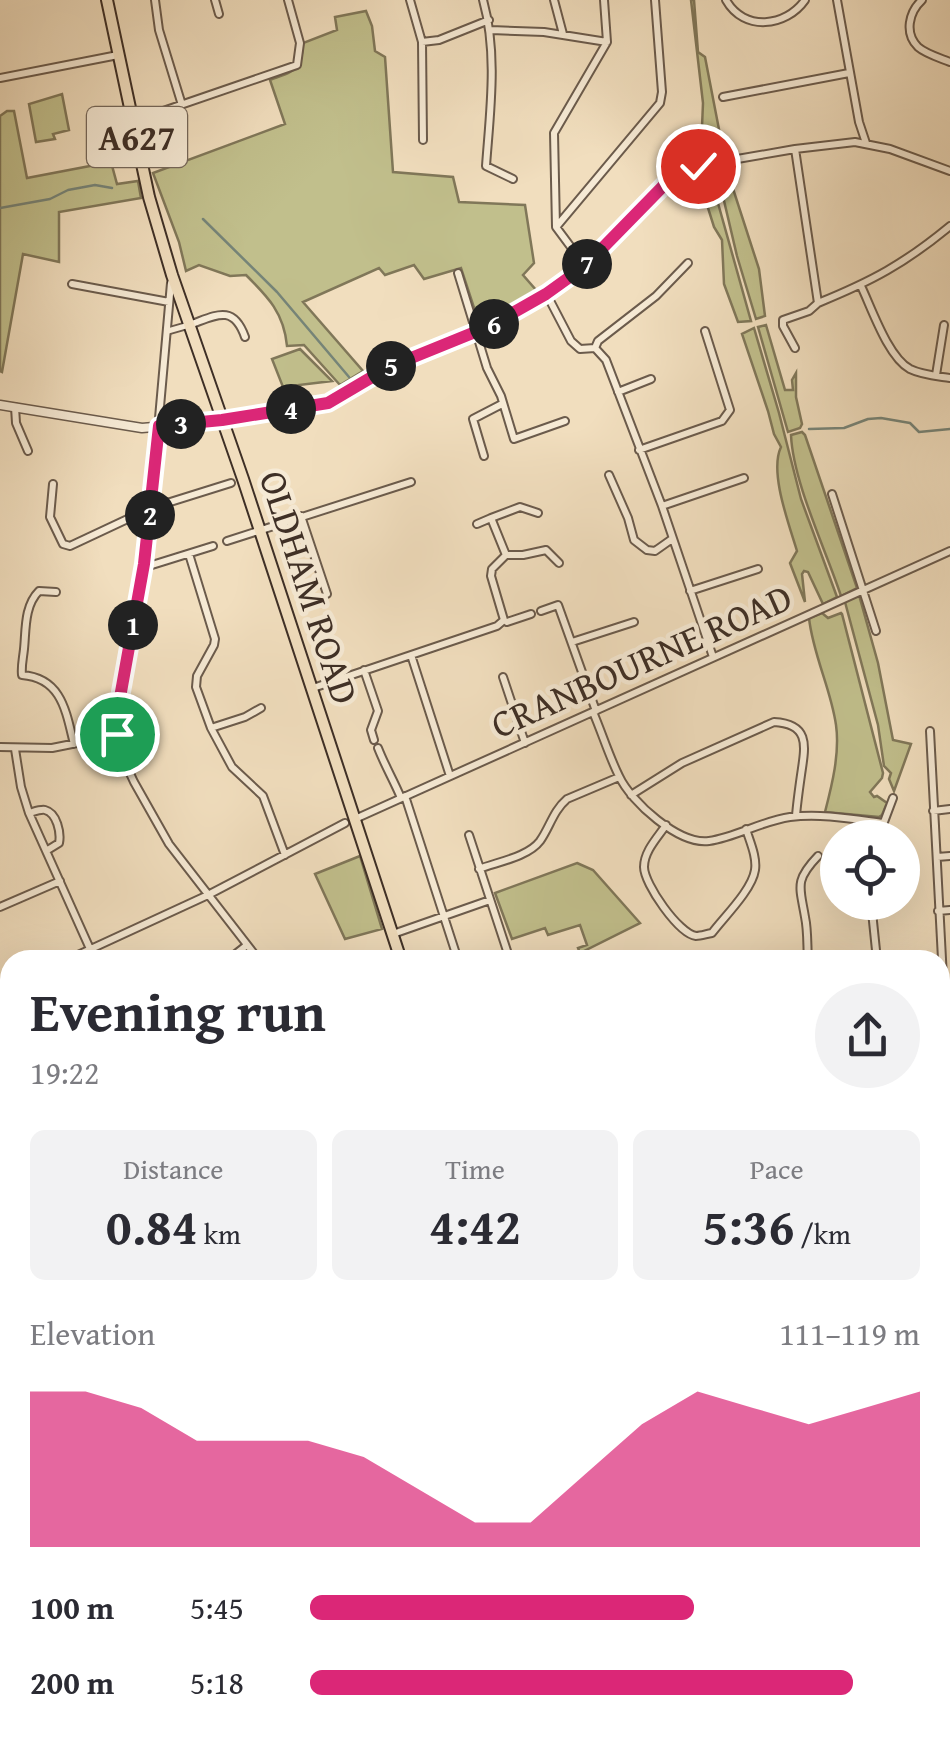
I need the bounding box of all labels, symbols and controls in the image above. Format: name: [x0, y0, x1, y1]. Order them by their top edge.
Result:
road number: A627: [87, 107, 187, 167]
pin: [656, 124, 741, 209]
icon: check: [671, 139, 726, 194]
pin: 7: [562, 239, 612, 289]
text: 7: [580, 243, 594, 284]
pin: 6: [469, 299, 519, 349]
text: 6: [487, 303, 501, 344]
pin: 5: [366, 341, 416, 391]
text: 5: [384, 345, 398, 386]
pin: 4: [266, 384, 316, 434]
text: 4: [284, 388, 298, 429]
pin: 3: [156, 399, 206, 449]
text: 3: [174, 403, 188, 444]
street label: OLDHAM ROAD: [246, 463, 374, 711]
pin: 2: [125, 490, 175, 540]
text: 2: [143, 494, 157, 535]
street label: CRANBOURNE ROAD: [481, 568, 801, 752]
pin: 1: [108, 600, 158, 650]
text: 1: [126, 604, 140, 645]
pin: [75, 692, 160, 777]
icon: arrive: [90, 707, 145, 762]
map controls: [820, 820, 920, 920]
button: locate: [820, 820, 920, 920]
text: Evening run: [30, 971, 326, 1051]
button: share: [815, 983, 920, 1088]
text: 19:22: [30, 1049, 99, 1096]
text: Distance: [123, 1148, 224, 1189]
text: Time: [445, 1148, 505, 1189]
text: Pace: [750, 1148, 804, 1189]
text: 0.84: [106, 1189, 198, 1262]
text: 4:42: [429, 1189, 521, 1262]
text: 5:36: [702, 1189, 794, 1262]
text: km: [198, 1213, 241, 1254]
text: /km: [794, 1213, 851, 1254]
text: Elevation: [30, 1310, 155, 1357]
text: 111–119 m: [779, 1310, 920, 1357]
text: 100 m: [30, 1584, 114, 1631]
text: 5:45: [190, 1584, 244, 1631]
text: 200 m: [30, 1659, 114, 1706]
text: 5:18: [190, 1659, 244, 1706]

